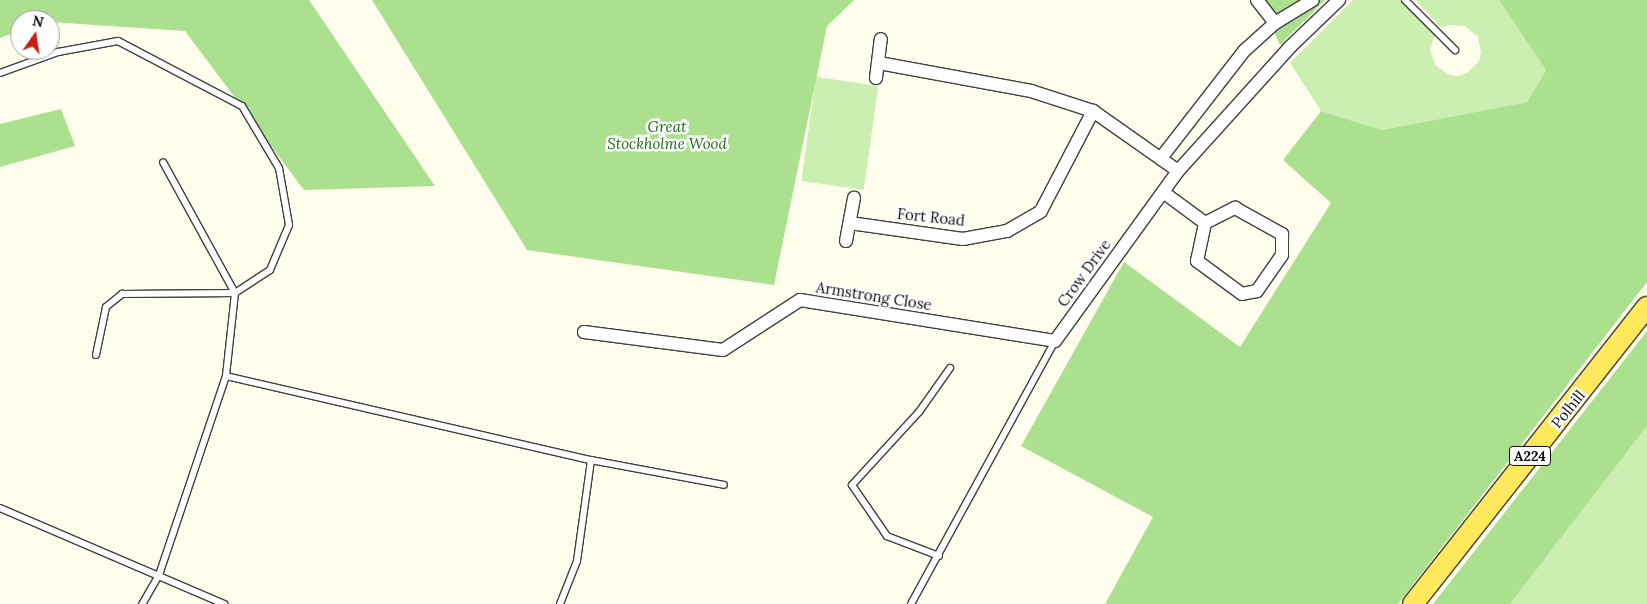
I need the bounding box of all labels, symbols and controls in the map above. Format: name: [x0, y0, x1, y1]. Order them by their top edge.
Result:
north arrow: [10, 10, 60, 60]
text: N: [31, 11, 45, 31]
park label: Great Stockholme Wood: [607, 117, 727, 152]
street label: Fort Road: [896, 204, 966, 230]
street label: Crow Drive: [1054, 236, 1114, 310]
street label: Armstrong Close: [815, 278, 933, 314]
street label: Polhill: [1547, 387, 1589, 431]
road number: A224: [1509, 444, 1551, 468]

